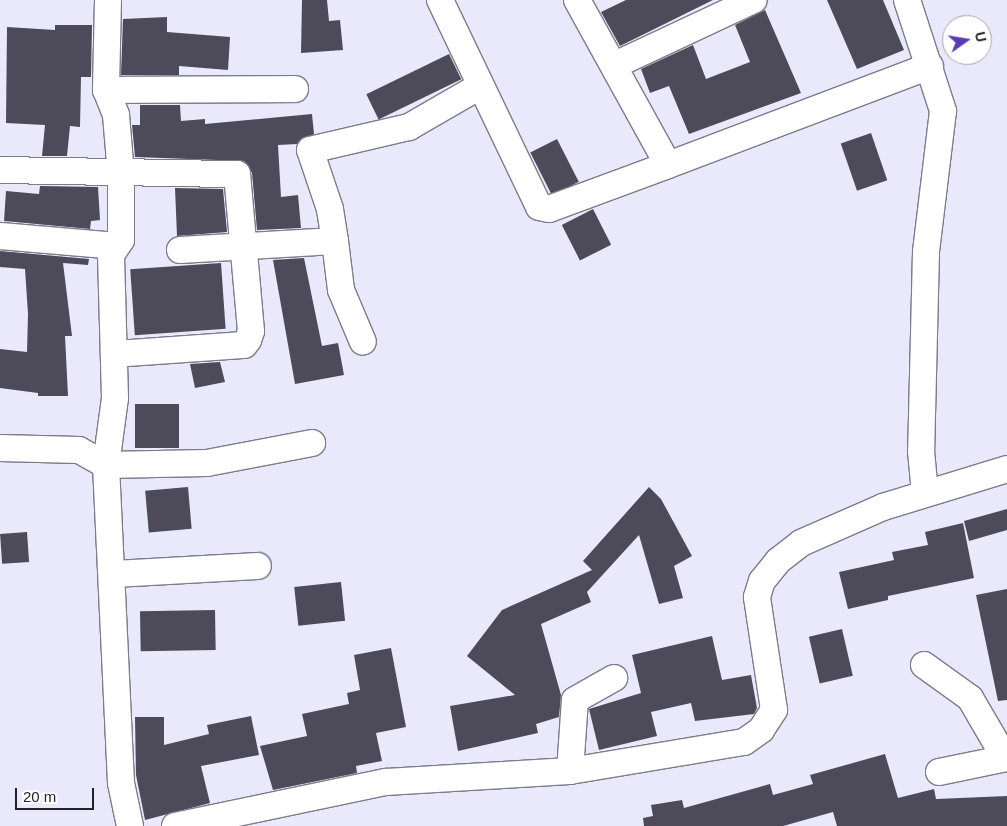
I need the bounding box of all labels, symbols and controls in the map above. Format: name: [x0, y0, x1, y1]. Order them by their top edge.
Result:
north arrow: [942, 15, 992, 65]
text: U: [972, 30, 990, 44]
scale bar: [18, 778, 96, 810]
text: 20 m: [23, 788, 56, 805]

